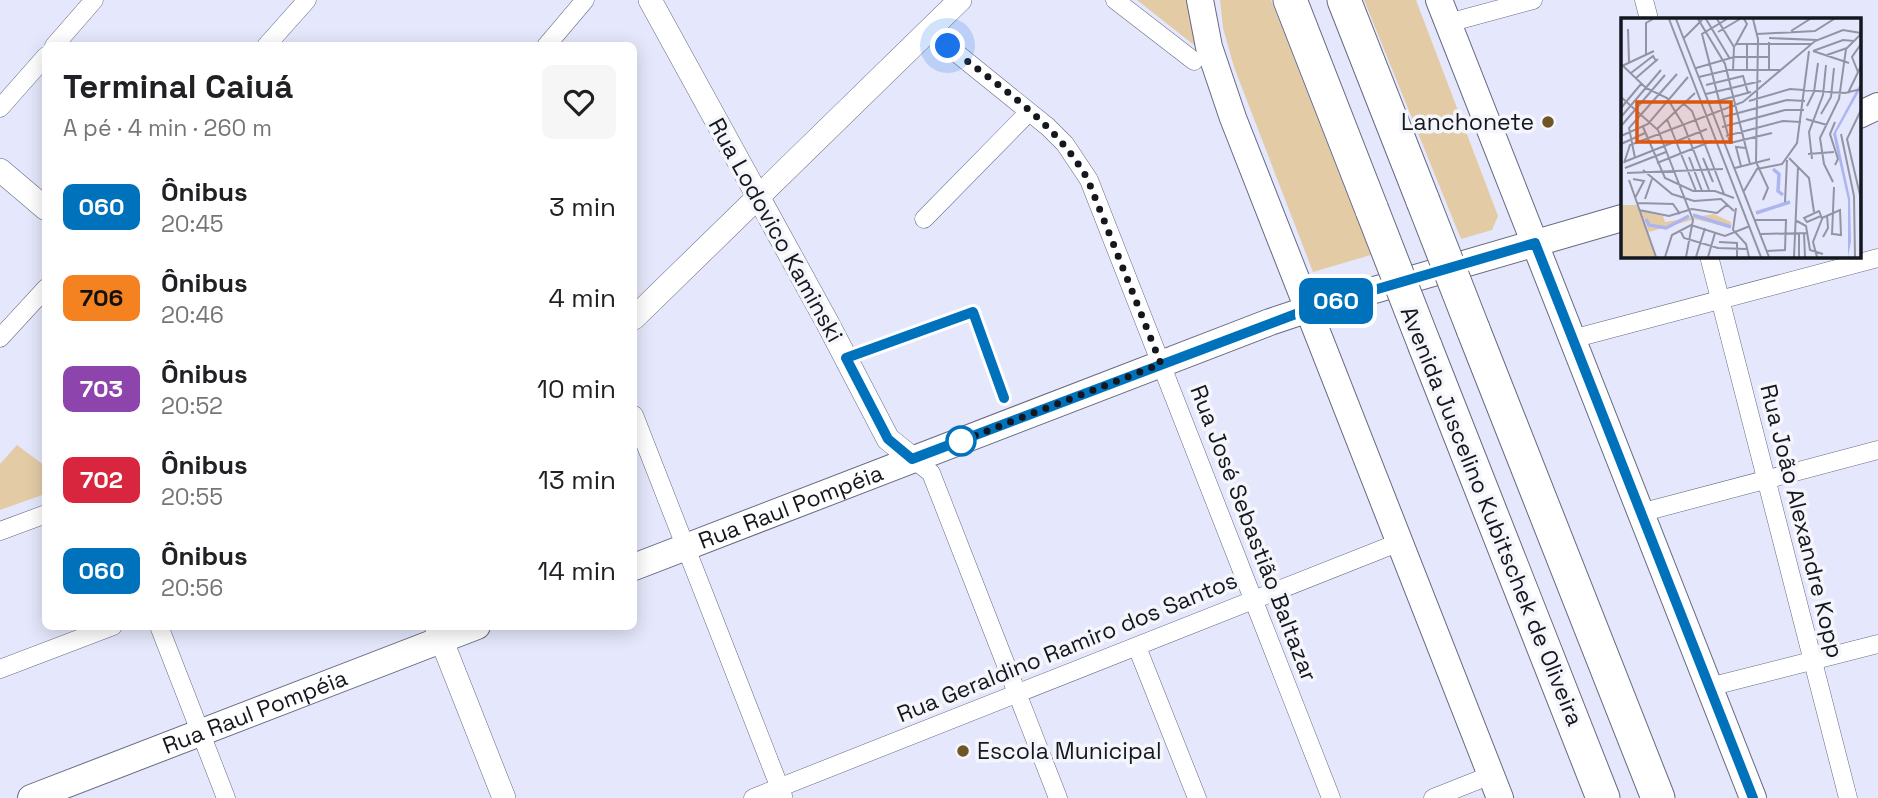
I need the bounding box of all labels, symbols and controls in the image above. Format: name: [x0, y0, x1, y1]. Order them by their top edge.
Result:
inset map: [1621, 18, 1860, 257]
your location: [930, 28, 965, 63]
button: heart: [542, 65, 616, 139]
text: Terminal Caiuá: [63, 66, 293, 108]
place label: Lanchonete: [1401, 107, 1534, 137]
text: A pé · 4 min · 260 m: [63, 113, 272, 143]
street label: Rua Lodovico Kaminski: [702, 113, 850, 347]
marker: Lanchonete: [1540, 114, 1556, 130]
text: Ônibus: [161, 175, 248, 209]
text: 3 min: [549, 190, 616, 224]
text: 060: [79, 191, 124, 222]
text: 20:45: [161, 209, 224, 239]
text: Ônibus: [161, 266, 248, 300]
line badge: 060: [1296, 278, 1376, 324]
text: 4 min: [548, 281, 616, 315]
text: 706: [80, 282, 123, 313]
text: 060: [1313, 285, 1359, 316]
text: 20:46: [161, 300, 224, 330]
street label: Avenida Juscelino Kubitschek de Oliveira: [1394, 302, 1590, 730]
text: Ônibus: [161, 357, 248, 391]
text: 10 min: [537, 372, 616, 406]
text: 703: [80, 373, 123, 404]
street label: Rua José Sebastião Baltazar: [1184, 381, 1324, 685]
street label: Rua João Alexandre Kopp: [1753, 381, 1851, 661]
text: 20:52: [161, 391, 223, 421]
unlabelled marker: [946, 426, 976, 456]
text: Ônibus: [161, 448, 248, 482]
street label: Rua Raul Pompéia: [694, 457, 887, 556]
text: 13 min: [538, 463, 616, 497]
text: 702: [80, 464, 123, 495]
text: 20:55: [161, 482, 223, 512]
text: Ônibus: [161, 539, 248, 573]
text: 14 min: [538, 554, 616, 588]
text: 060: [79, 555, 124, 586]
street label: Rua Geraldino Ramiro dos Santos: [892, 565, 1242, 729]
text: 20:56: [161, 573, 223, 603]
street label: Rua Raul Pompéia: [158, 662, 352, 761]
place label: Escola Municipal: [977, 736, 1162, 766]
marker: Escola Municipal: [955, 743, 971, 759]

